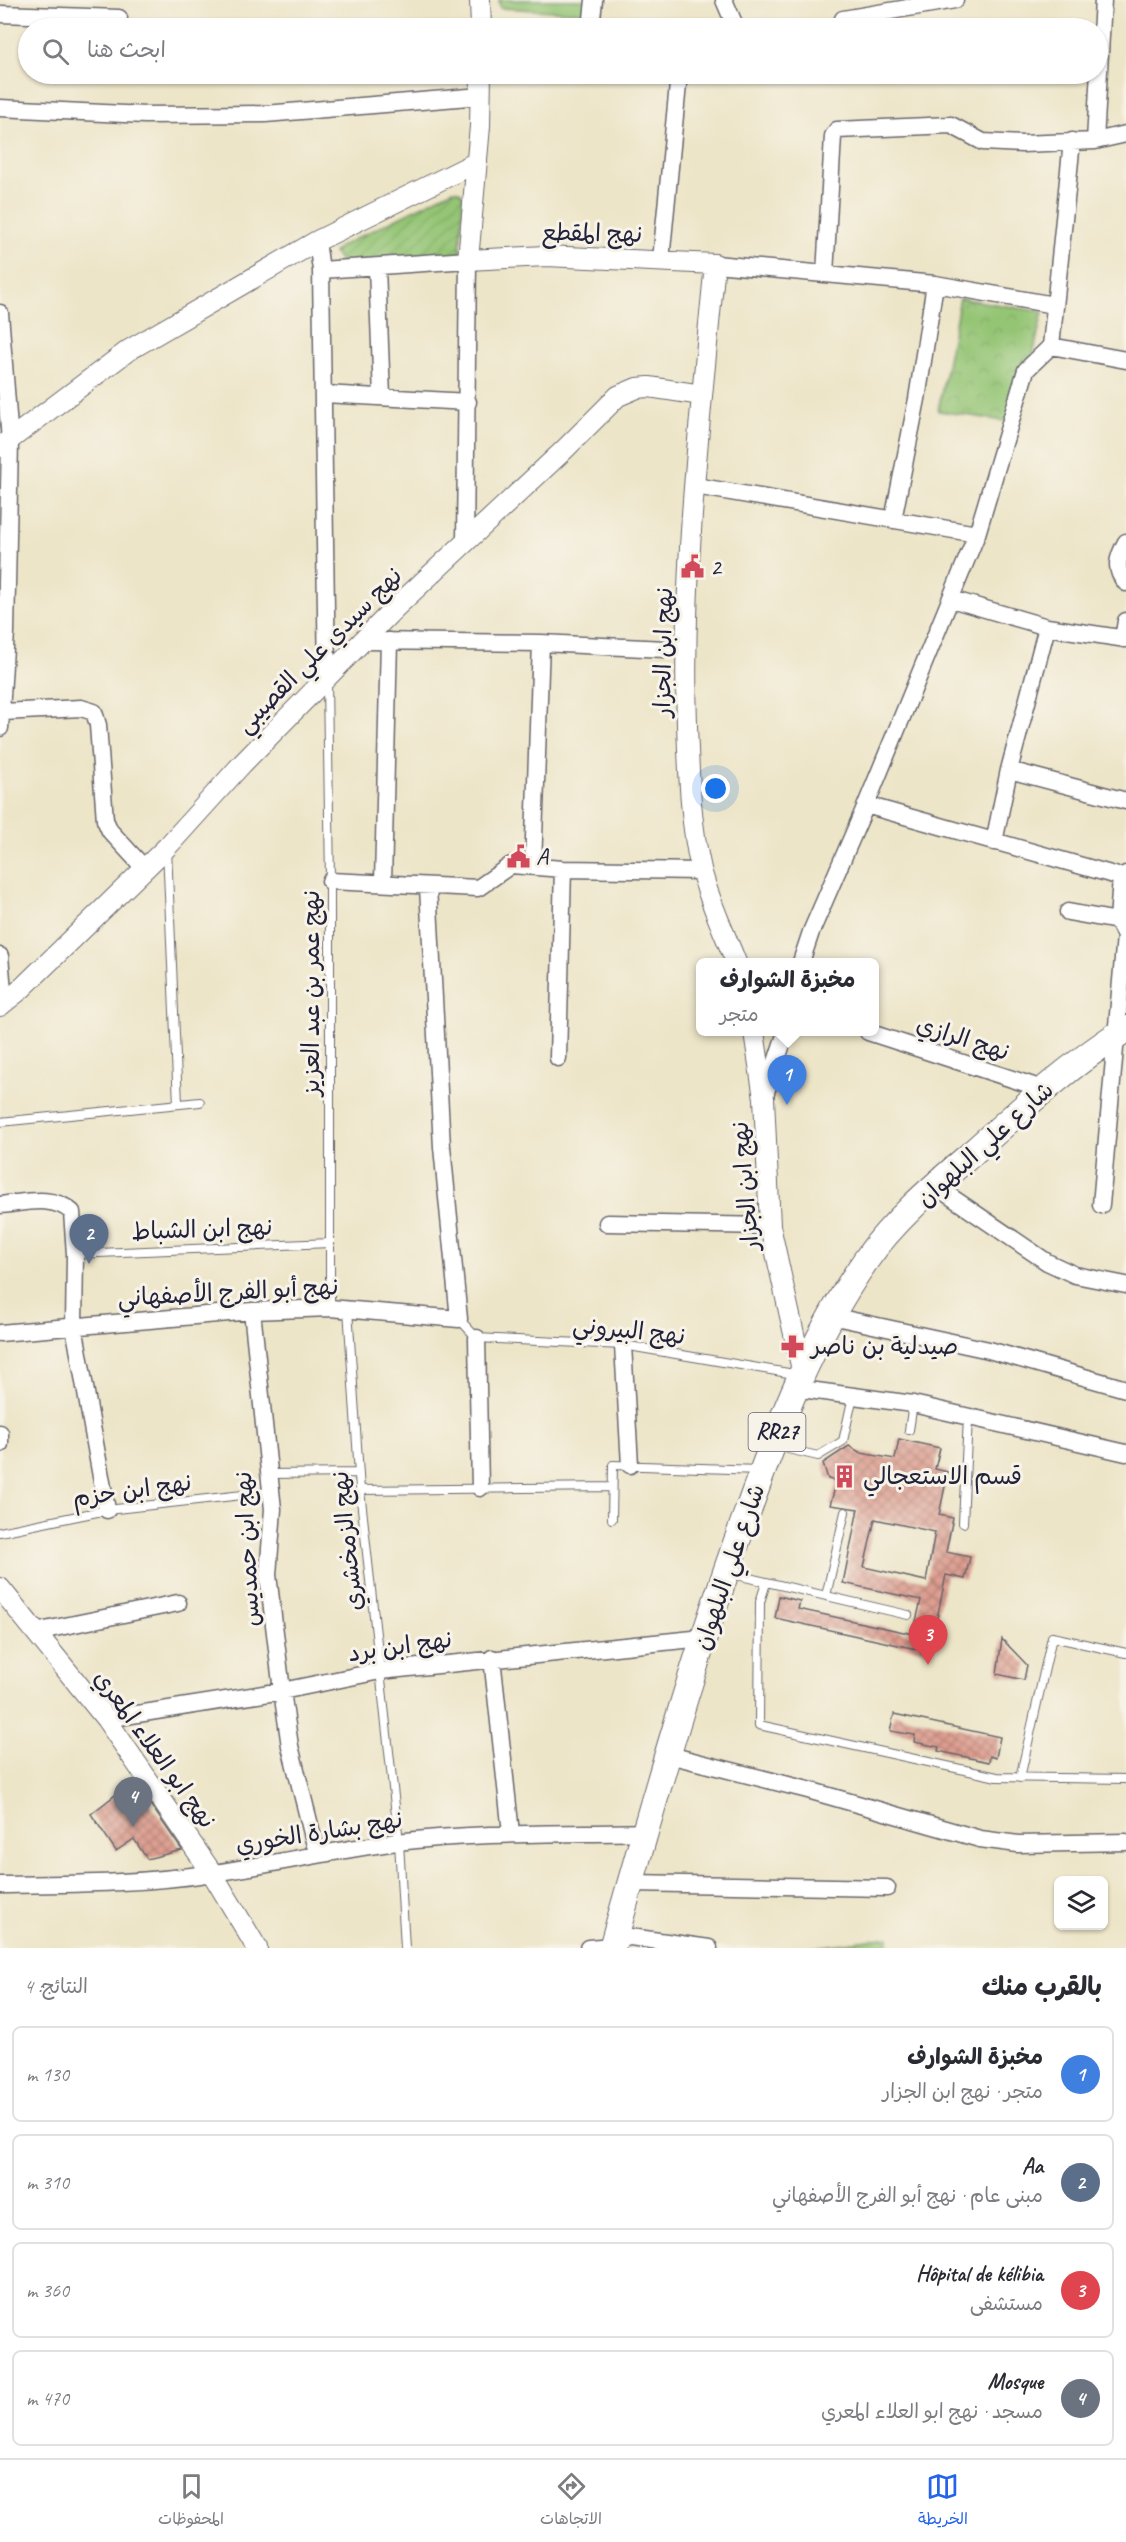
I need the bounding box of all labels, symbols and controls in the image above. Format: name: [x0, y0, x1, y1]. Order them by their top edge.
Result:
search box: [18, 18, 1108, 84]
icon: search: [39, 35, 72, 68]
text: ابحث هنا: [87, 36, 166, 64]
street label: نهج المقطع: [541, 217, 643, 251]
place label: 2: [710, 552, 723, 582]
public building icon: 2: [679, 554, 705, 580]
street label: نهج سيدي علي القصيبي: [230, 561, 413, 744]
street label: نهج ابن الجزار: [647, 587, 680, 719]
your location: [701, 774, 730, 803]
place label: A: [536, 841, 549, 871]
public building icon: A: [505, 843, 531, 869]
street label: نهج عمر بن عبد العزيز: [296, 890, 327, 1098]
popup: [696, 958, 879, 1036]
text: مخبزة الشوارف: [720, 966, 855, 994]
text: متجر: [720, 1002, 759, 1027]
street label: نهج الرازي: [912, 1009, 1013, 1069]
pin: 1: [768, 1056, 806, 1105]
street label: شارع علي البلهوان: [910, 1075, 1064, 1218]
street label: نهج ابن الجزار: [724, 1120, 767, 1254]
street label: نهج ابن الشباط: [131, 1212, 273, 1247]
pin: 2: [70, 1214, 109, 1264]
street label: نهج أبو الفرج الأصفهاني: [117, 1269, 340, 1319]
street label: نهج البيروني: [571, 1309, 687, 1357]
place label: صيدلية بن ناصر: [809, 1331, 958, 1361]
pharmacy icon: صيدلية بن ناصر: [780, 1333, 806, 1359]
road number: RR27: [748, 1413, 806, 1451]
place label: قسم الاستعجالي: [863, 1461, 1022, 1497]
building icon: قسم الاستعجالي: [832, 1463, 858, 1489]
street label: نهج ابن حزم: [71, 1467, 194, 1516]
street label: نهج الزمخشري: [325, 1469, 371, 1612]
street label: نهج ابن حمديس: [228, 1471, 267, 1627]
street label: شارع علي البلهوان: [687, 1480, 777, 1656]
pin: 3: [908, 1616, 948, 1665]
street label: نهج ابن برد: [346, 1624, 454, 1669]
street label: نهج ابو العلاء المعري: [86, 1664, 223, 1835]
pin: 4: [114, 1778, 152, 1827]
street label: نهج بشارة الخوري: [233, 1804, 405, 1862]
map controls: [1054, 1876, 1108, 1930]
button: layers: [1054, 1876, 1108, 1930]
text: بالقرب منك: [982, 1970, 1102, 2003]
text: النتائج: 4: [24, 1974, 88, 1999]
text: مخبزة الشوارف: [907, 2043, 1043, 2071]
text: 130 m: [26, 2062, 69, 2087]
text: 1: [1076, 2062, 1085, 2087]
text: متجر · نهج ابن الجزار: [883, 2079, 1043, 2104]
text: Aa: [1022, 2152, 1043, 2180]
text: 310 m: [26, 2170, 69, 2195]
text: 2: [1076, 2170, 1085, 2195]
text: مبنى عام · نهج أبو الفرج الأصفهاني: [772, 2183, 1043, 2208]
text: Hôpital de kélibia: [916, 2260, 1043, 2288]
text: 360 m: [26, 2278, 69, 2303]
text: 3: [1076, 2278, 1085, 2303]
text: مستشفى: [970, 2291, 1043, 2316]
text: Mosque: [988, 2368, 1043, 2396]
text: 470 m: [26, 2386, 69, 2411]
text: 4: [1076, 2386, 1085, 2411]
text: مسجد · نهج ابو العلاء المعري: [821, 2399, 1043, 2424]
tab: المحفوظات: [158, 2470, 224, 2533]
tab: الاتجاهات: [540, 2470, 602, 2533]
tab: الخريطة: [918, 2470, 968, 2533]

